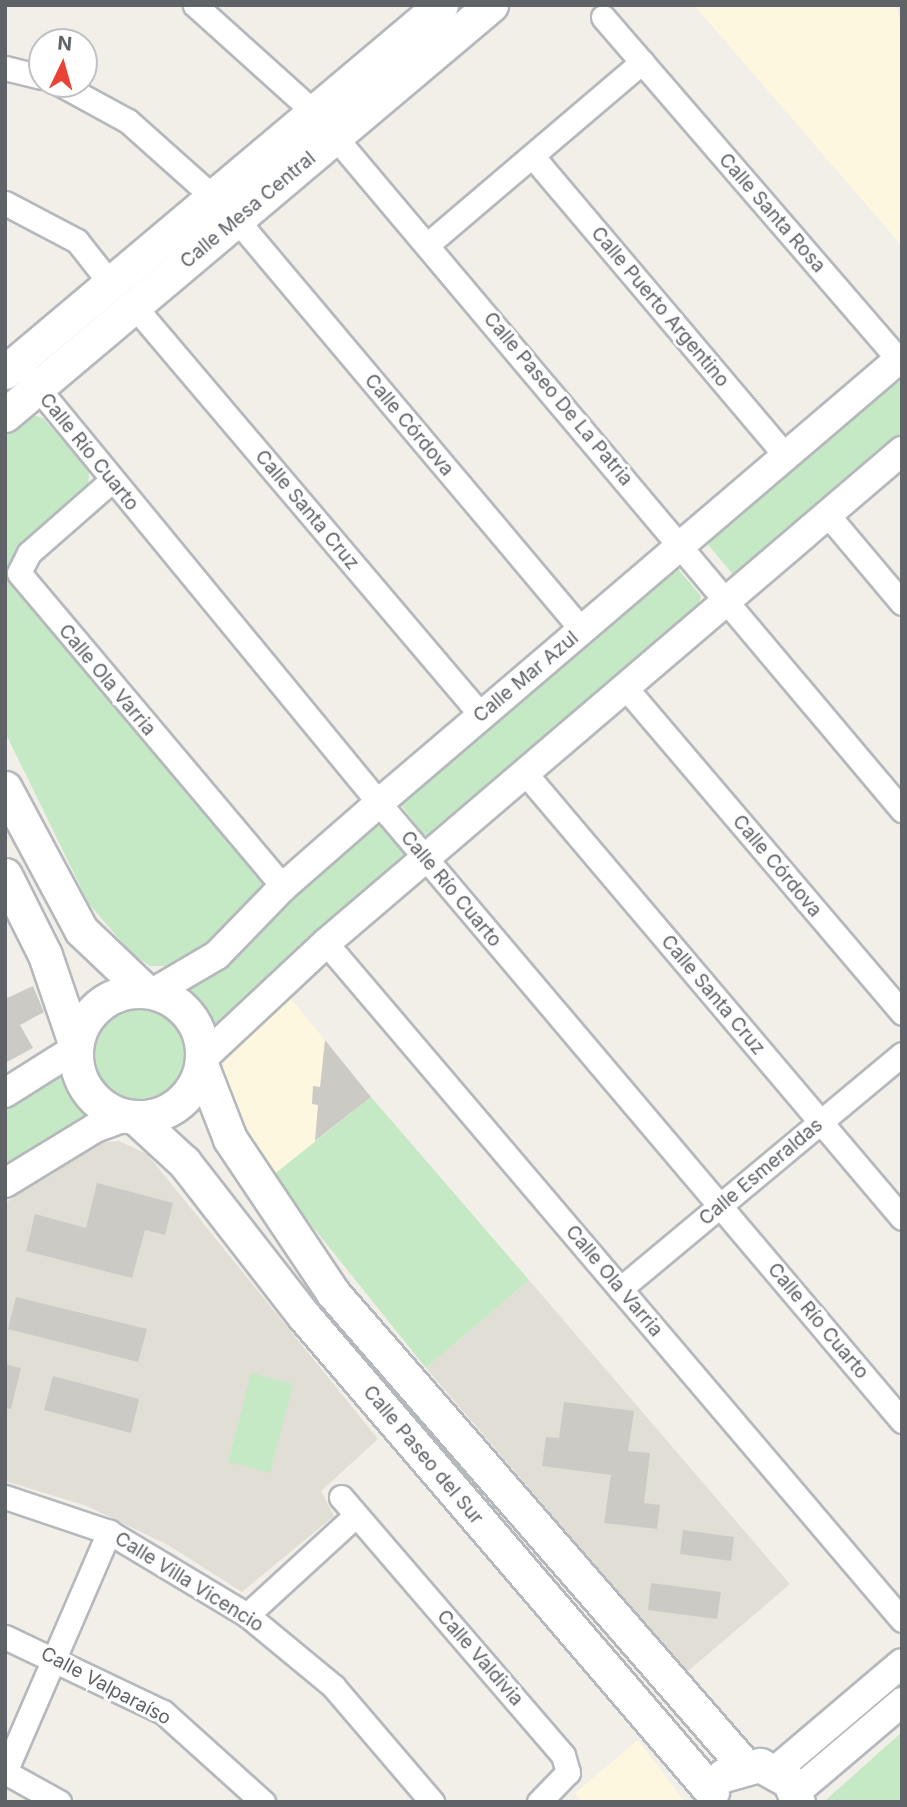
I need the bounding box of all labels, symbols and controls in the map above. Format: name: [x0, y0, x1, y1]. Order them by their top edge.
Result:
north arrow: [28, 28, 98, 98]
text: N: [56, 31, 73, 56]
street label: Calle Mesa Central: [176, 147, 320, 273]
street label: Calle Santa Rosa: [714, 149, 830, 277]
street label: Calle Puerto Argentino: [586, 222, 734, 392]
street label: Calle Paseo De La Patria: [479, 308, 637, 490]
street label: Calle Córdova: [360, 369, 458, 481]
street label: Calle Río Cuarto: [35, 389, 143, 515]
street label: Calle Santa Cruz: [250, 445, 364, 575]
street label: Calle Ola Varria: [54, 620, 160, 740]
street label: Calle Mar Azul: [469, 627, 583, 727]
street label: Calle Córdova: [728, 810, 826, 922]
street label: Calle Río Cuarto: [396, 826, 506, 952]
street label: Calle Santa Cruz: [656, 930, 770, 1060]
street label: Calle Esmeraldas: [695, 1114, 827, 1230]
street label: Calle Ola Varria: [561, 1221, 667, 1341]
street label: Calle Río Cuarto: [763, 1258, 873, 1384]
street label: Calle Paseo del Sur: [358, 1381, 488, 1529]
street label: Calle Villa Vicencio: [111, 1527, 267, 1637]
street label: Calle Valdivia: [432, 1605, 528, 1711]
street label: Calle Valparaíso: [37, 1642, 175, 1730]

